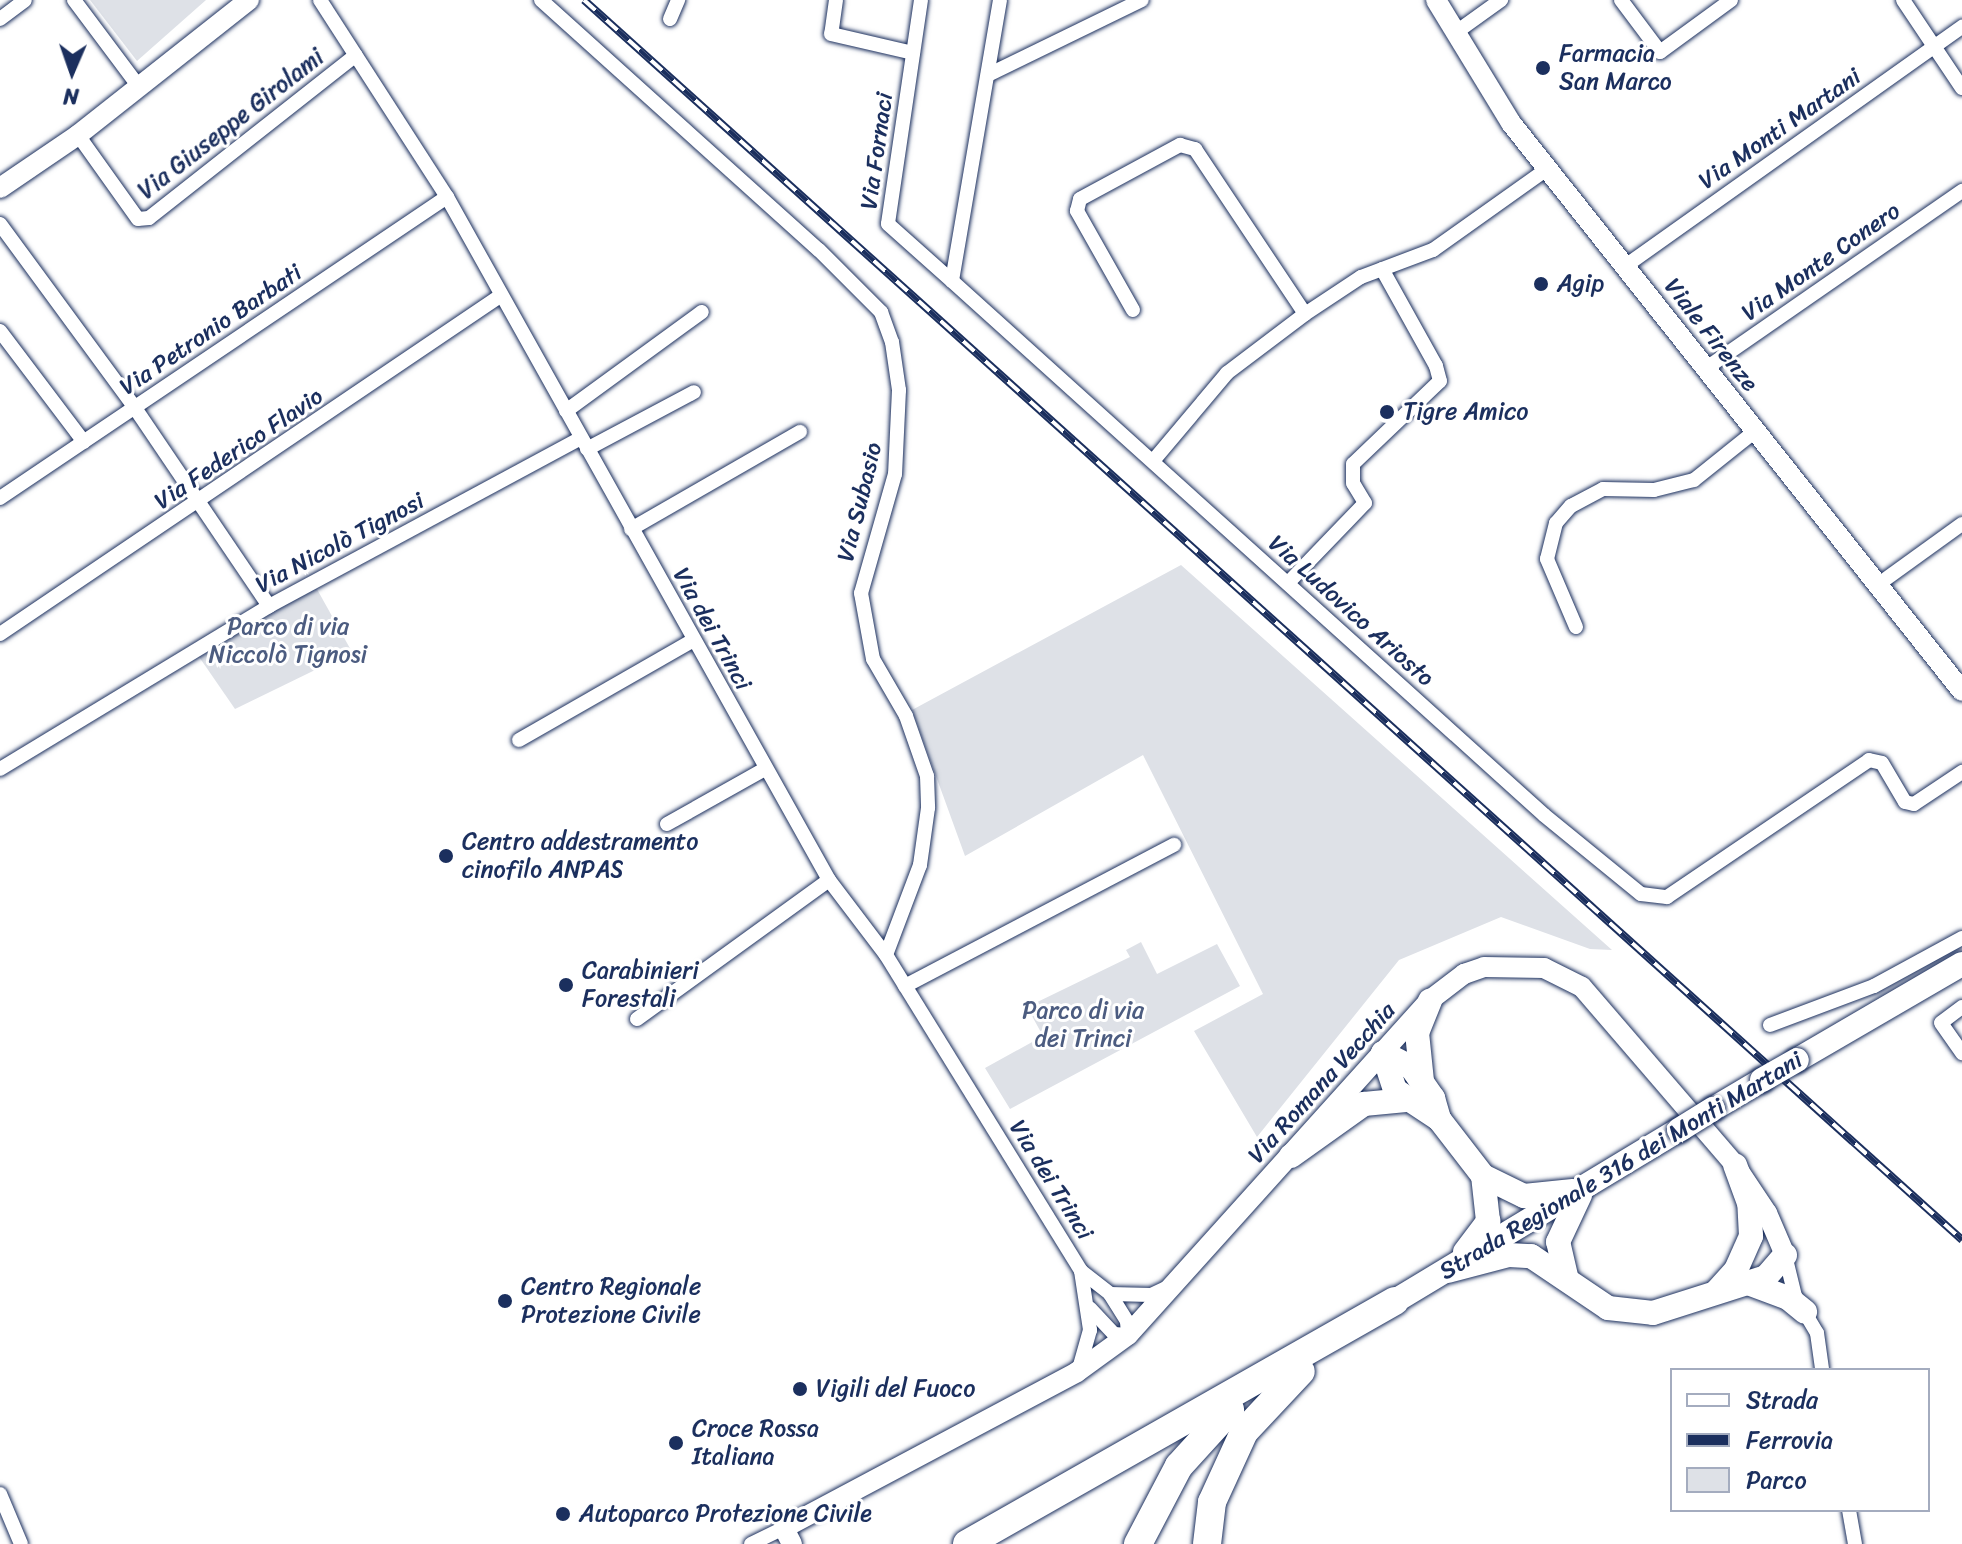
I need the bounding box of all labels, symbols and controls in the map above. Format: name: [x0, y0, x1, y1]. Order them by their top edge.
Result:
north arrow: [32, 32, 112, 112]
place label: Farmacia San Marco: [1559, 40, 1671, 96]
street label: Via Giuseppe Girolami: [132, 43, 330, 205]
marker: Farmacia San Marco: [1534, 59, 1552, 77]
street label: Via Monti Martani: [1694, 62, 1866, 196]
text: N: [63, 77, 79, 116]
street label: Via Fornaci: [855, 91, 899, 211]
street label: Via Monte Conero: [1736, 197, 1906, 327]
street label: Via Petronio Barbati: [114, 258, 308, 402]
place label: Agip: [1557, 270, 1604, 298]
street label: Viale Firenze: [1658, 273, 1764, 397]
marker: Agip: [1532, 275, 1550, 293]
street label: Via Federico Flavio: [149, 382, 329, 516]
place label: Tigre Amico: [1403, 398, 1528, 426]
marker: Tigre Amico: [1378, 403, 1396, 421]
street label: Via Subasio: [831, 439, 889, 565]
street label: Via Nicolò Tignosi: [251, 487, 429, 599]
street label: Via Ludovico Ariosto: [1262, 529, 1440, 693]
street label: Via dei Trinci: [666, 562, 758, 696]
park label: Parco di via Niccolò Tignosi: [209, 613, 367, 669]
place label: Centro addestramento cinofilo ANPAS: [462, 828, 699, 884]
marker: Centro addestramento cinofilo ANPAS: [437, 847, 455, 865]
place label: Carabinieri Forestali: [582, 957, 699, 1013]
marker: Carabinieri Forestali: [557, 976, 575, 994]
street label: Via Romana Vecchia: [1242, 996, 1402, 1170]
park label: Parco di via dei Trinci: [1022, 997, 1144, 1053]
street label: Strada Regionale 316 dei Monti Martani: [1434, 1046, 1808, 1286]
street label: Via dei Trinci: [1003, 1115, 1099, 1245]
place label: Centro Regionale Protezione Civile: [521, 1273, 702, 1329]
marker: Centro Regionale Protezione Civile: [496, 1292, 514, 1310]
legend: [1670, 1368, 1930, 1512]
place label: Vigili del Fuoco: [816, 1375, 975, 1403]
text: Strada: [1746, 1379, 1818, 1421]
marker: Vigili del Fuoco: [791, 1380, 809, 1398]
place label: Croce Rossa Italiana: [692, 1415, 820, 1471]
text: Ferrovia: [1746, 1419, 1833, 1461]
marker: Croce Rossa Italiana: [667, 1434, 685, 1452]
text: Parco: [1746, 1459, 1807, 1501]
place label: Autoparco Protezione Civile: [579, 1500, 874, 1528]
marker: Autoparco Protezione Civile: [554, 1505, 572, 1523]

